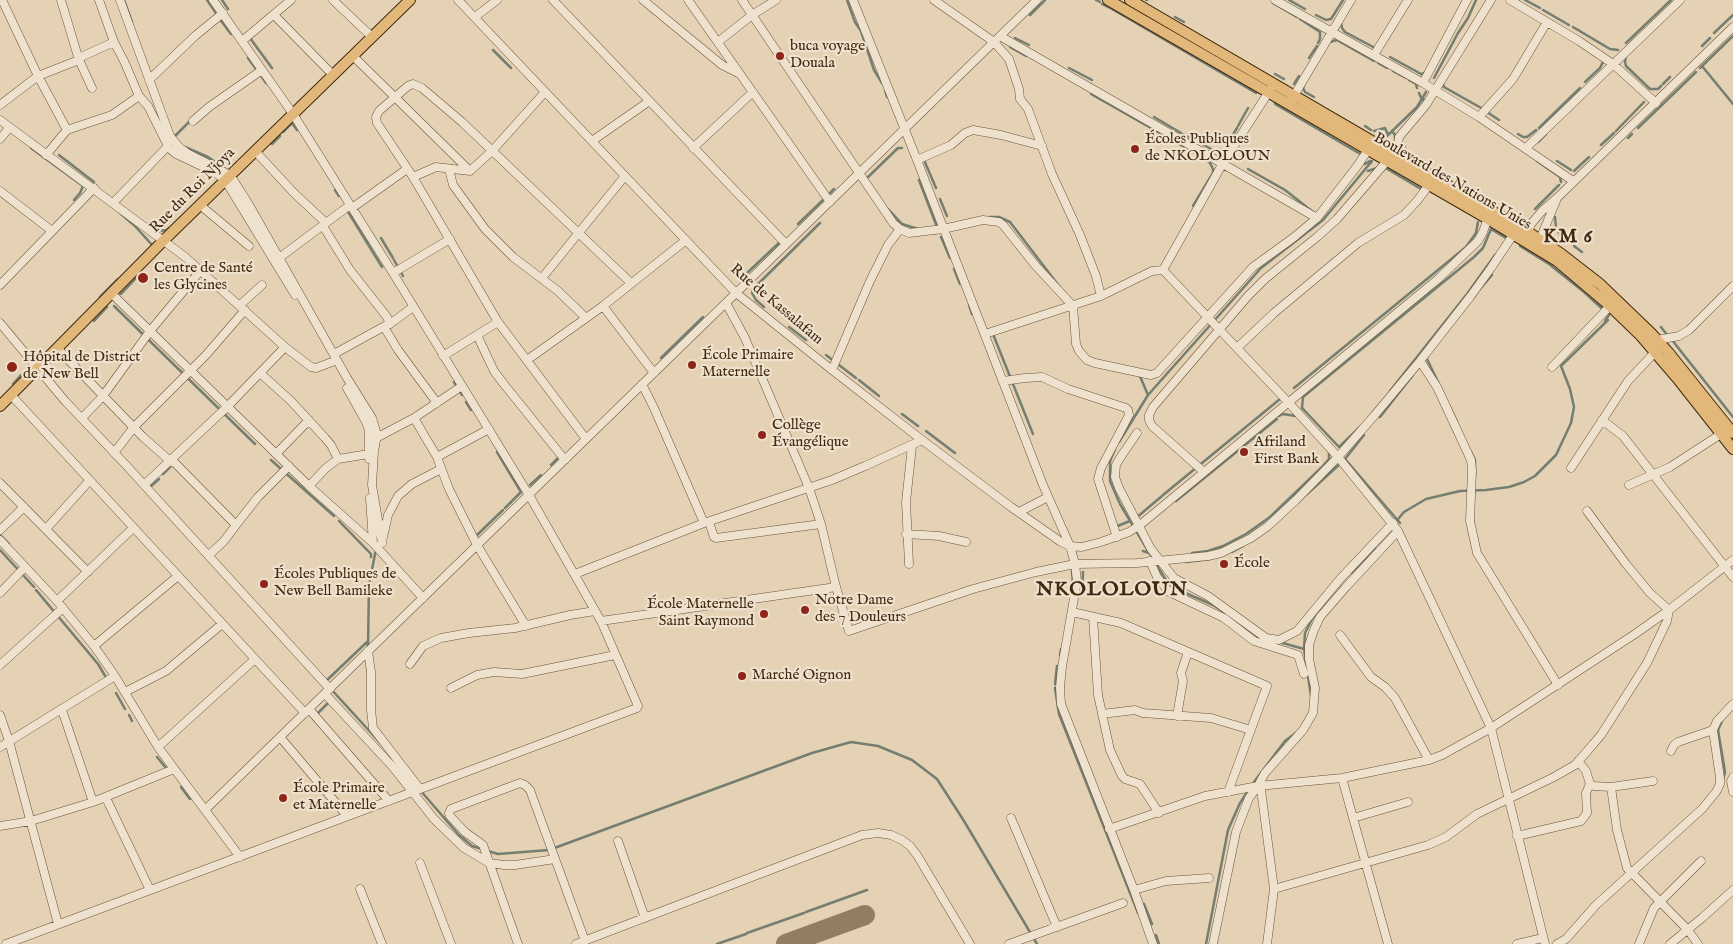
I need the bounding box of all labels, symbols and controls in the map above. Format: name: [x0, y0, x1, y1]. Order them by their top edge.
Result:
place label: buca voyage Douala: [790, 38, 865, 73]
marker: buca voyage Douala: [774, 50, 786, 62]
street label: Boulevard des Nations Unies: [1370, 129, 1534, 235]
place label: Écoles Publiques de NKOLOLOUN: [1145, 131, 1270, 166]
marker: Écoles Publiques de NKOLOLOUN: [1129, 143, 1141, 155]
street label: Rue du Roi Njoya: [147, 145, 239, 237]
district label: KM 6: [1542, 226, 1594, 250]
place label: Centre de Santé les Glycines: [154, 260, 253, 295]
street label: Rue de Kassalafam: [726, 261, 826, 349]
marker: Centre de Santé les Glycines: [136, 271, 150, 285]
place label: École Primaire Maternelle: [702, 347, 794, 382]
place label: Hôpital de District de New Bell: [23, 349, 140, 384]
marker: École Primaire Maternelle: [686, 359, 698, 371]
marker: Hôpital de District de New Bell: [5, 360, 19, 374]
place label: Collège Évangélique: [772, 417, 849, 452]
marker: Collège Évangélique: [756, 429, 768, 441]
place label: Afriland First Bank: [1254, 434, 1319, 469]
marker: Afriland First Bank: [1238, 446, 1250, 458]
place label: École: [1234, 555, 1270, 573]
marker: École: [1218, 558, 1230, 570]
place label: Écoles Publiques de New Bell Bamileke: [274, 566, 396, 601]
marker: Écoles Publiques de New Bell Bamileke: [258, 578, 270, 590]
district label: NKOLOLOUN: [1035, 579, 1189, 603]
place label: Notre Dame des 7 Douleurs: [815, 592, 906, 627]
place label: École Maternelle Saint Raymond: [647, 596, 754, 631]
marker: Notre Dame des 7 Douleurs: [799, 604, 811, 616]
marker: École Maternelle Saint Raymond: [758, 608, 770, 620]
place label: Marché Oignon: [752, 667, 851, 685]
marker: Marché Oignon: [736, 670, 748, 682]
place label: École Primaire et Maternelle: [293, 780, 385, 815]
marker: École Primaire et Maternelle: [277, 792, 289, 804]

